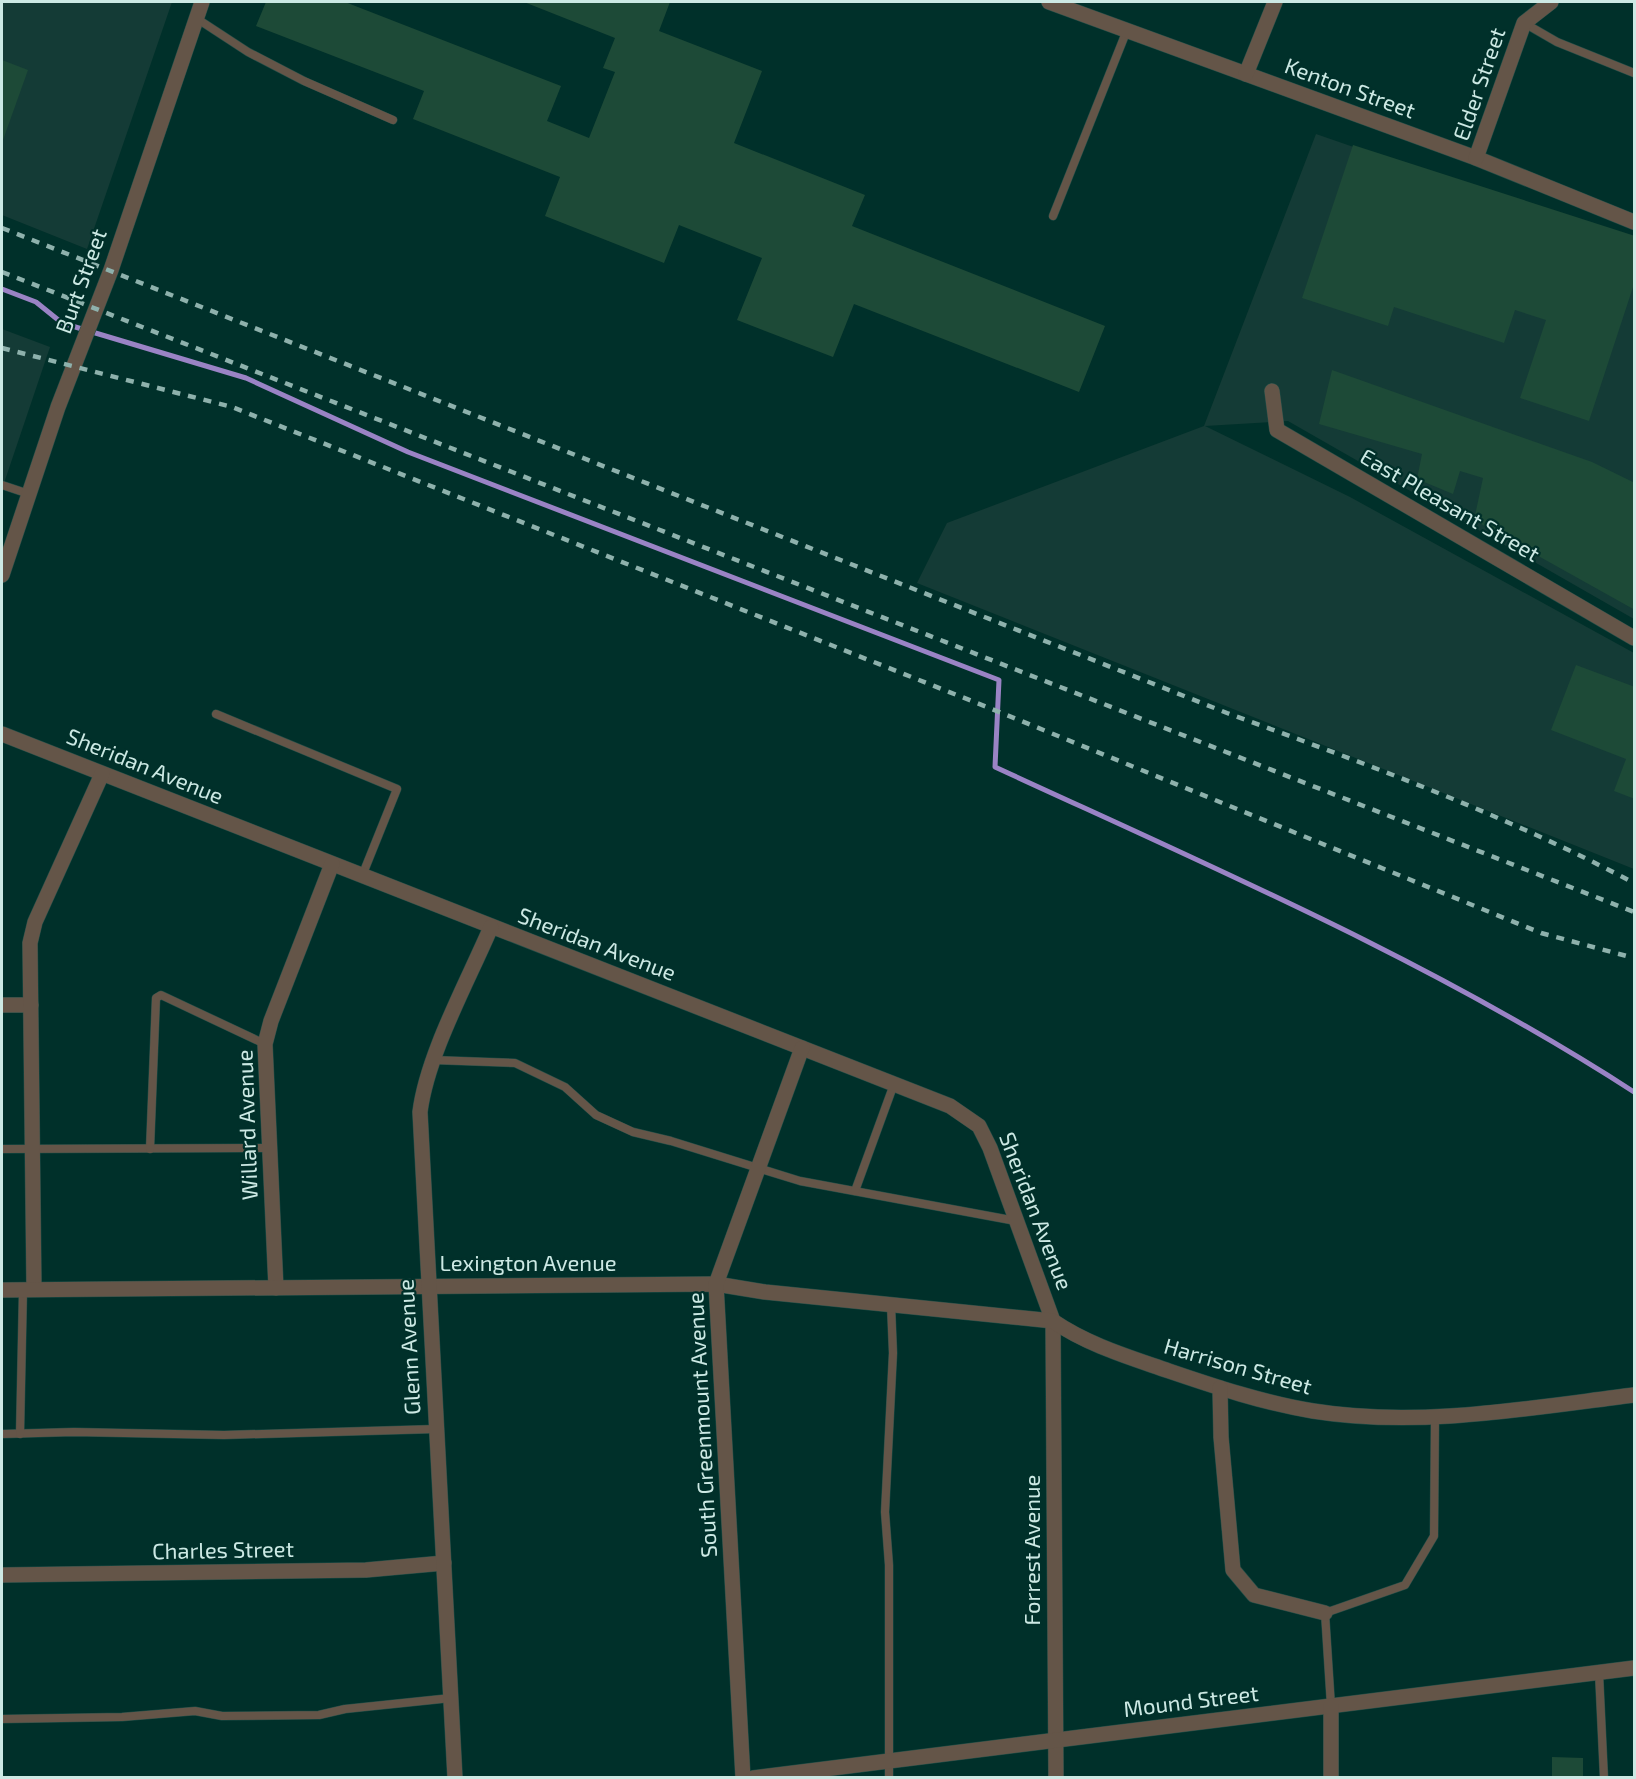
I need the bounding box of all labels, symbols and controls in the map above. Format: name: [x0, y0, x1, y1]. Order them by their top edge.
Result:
street label: Elder Street: [1447, 24, 1510, 144]
street label: Kenton Street: [1282, 51, 1419, 123]
street label: Burt Street: [49, 225, 111, 337]
street label: East Pleasant Street: [1356, 442, 1545, 566]
street label: Sheridan Avenue: [63, 722, 228, 808]
street label: Sheridan Avenue: [515, 901, 680, 985]
street label: Willard Avenue: [230, 1049, 262, 1201]
street label: Sheridan Avenue: [995, 1128, 1079, 1293]
street label: Lexington Avenue: [440, 1249, 616, 1275]
street label: Glenn Avenue: [391, 1279, 425, 1416]
street label: South Greenmount Avenue: [681, 1292, 721, 1558]
street label: Harrison Street: [1161, 1332, 1315, 1399]
street label: Forrest Avenue: [1018, 1475, 1044, 1625]
street label: Charles Street: [152, 1535, 294, 1563]
street label: Mound Street: [1122, 1679, 1260, 1721]

